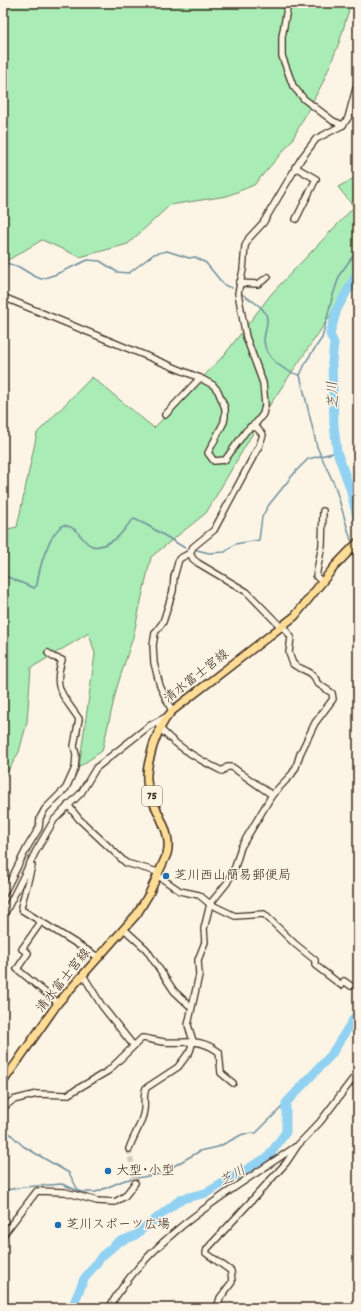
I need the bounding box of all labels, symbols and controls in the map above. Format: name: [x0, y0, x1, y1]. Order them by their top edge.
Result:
water label: 芝川: [323, 380, 345, 410]
street label: 清水富士宮線: [160, 645, 234, 709]
road number: 75: [142, 786, 162, 806]
place label: 芝川西山簡易郵便局: [174, 867, 291, 886]
marker: 芝川西山簡易郵便局: [161, 871, 171, 881]
street label: 清水富士宮線: [32, 944, 97, 1017]
water label: 芝川: [216, 1161, 250, 1193]
place label: 大型･小型: [116, 1162, 175, 1181]
marker: 大型･小型: [103, 1166, 113, 1176]
place label: 芝川スポーツ広場: [66, 1216, 170, 1235]
marker: 芝川スポーツ広場: [53, 1220, 63, 1230]

